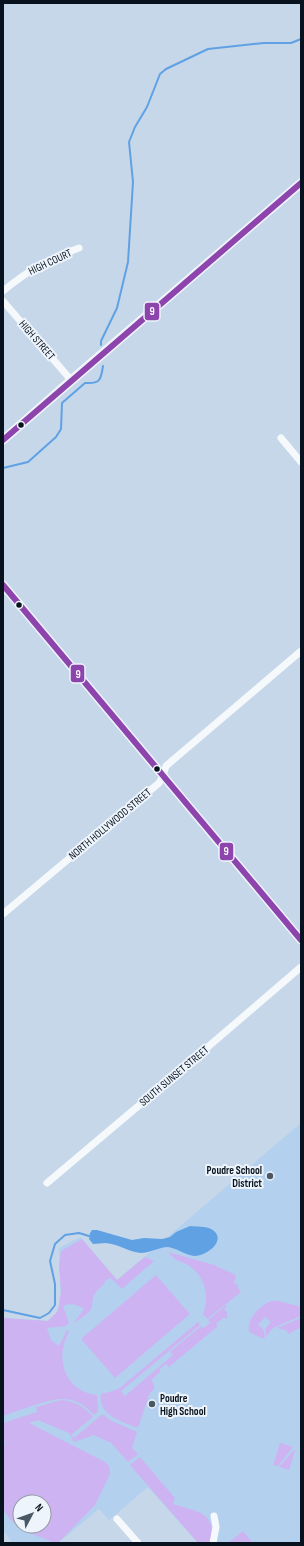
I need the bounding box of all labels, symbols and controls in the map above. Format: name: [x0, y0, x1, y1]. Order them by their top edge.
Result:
street label: HIGH COURT: [26, 246, 74, 278]
line badge: 9: [144, 302, 160, 321]
text: 9: [149, 305, 155, 318]
street label: HIGH STREET: [16, 317, 58, 363]
unlabelled marker: [16, 420, 26, 430]
unlabelled marker: [14, 600, 24, 610]
line badge: 9: [70, 664, 85, 683]
text: 9: [75, 668, 81, 681]
unlabelled marker: [152, 764, 162, 774]
street label: NORTH HOLLYWOOD STREET: [66, 785, 154, 862]
line badge: 9: [219, 842, 234, 861]
text: 9: [223, 845, 229, 858]
street label: SOUTH SUNSET STREET: [137, 1043, 212, 1109]
place label: Poudre School District: [207, 1164, 262, 1190]
marker: Poudre School District: [265, 1171, 275, 1181]
place label: Poudre High School: [160, 1392, 206, 1418]
marker: Poudre High School: [147, 1399, 157, 1409]
north arrow: [12, 1494, 52, 1534]
text: N: [32, 1501, 46, 1514]

